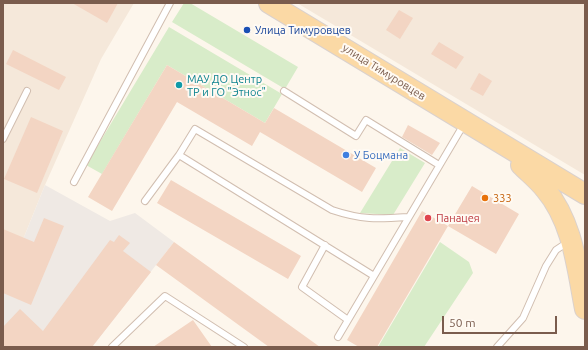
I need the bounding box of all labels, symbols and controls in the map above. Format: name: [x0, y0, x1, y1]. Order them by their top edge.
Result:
place label: Улица Тимуровцев: [255, 23, 351, 37]
marker: Улица Тимуровцев: [242, 25, 252, 35]
street label: улица Тимуровцев: [340, 41, 428, 103]
place label: МАУ ДО Центр ТР и ГО "Этнос": [187, 72, 266, 98]
marker: МАУ ДО Центр ТР и ГО "Этнос": [174, 80, 184, 90]
place label: У Боцмана: [354, 148, 408, 162]
marker: У Боцмана: [341, 150, 351, 160]
place label: 333: [493, 191, 512, 205]
marker: 333: [480, 193, 490, 203]
place label: Панацея: [436, 211, 480, 225]
marker: Панацея: [423, 213, 433, 223]
scale bar: [444, 308, 559, 334]
text: 50 m: [449, 316, 476, 329]

